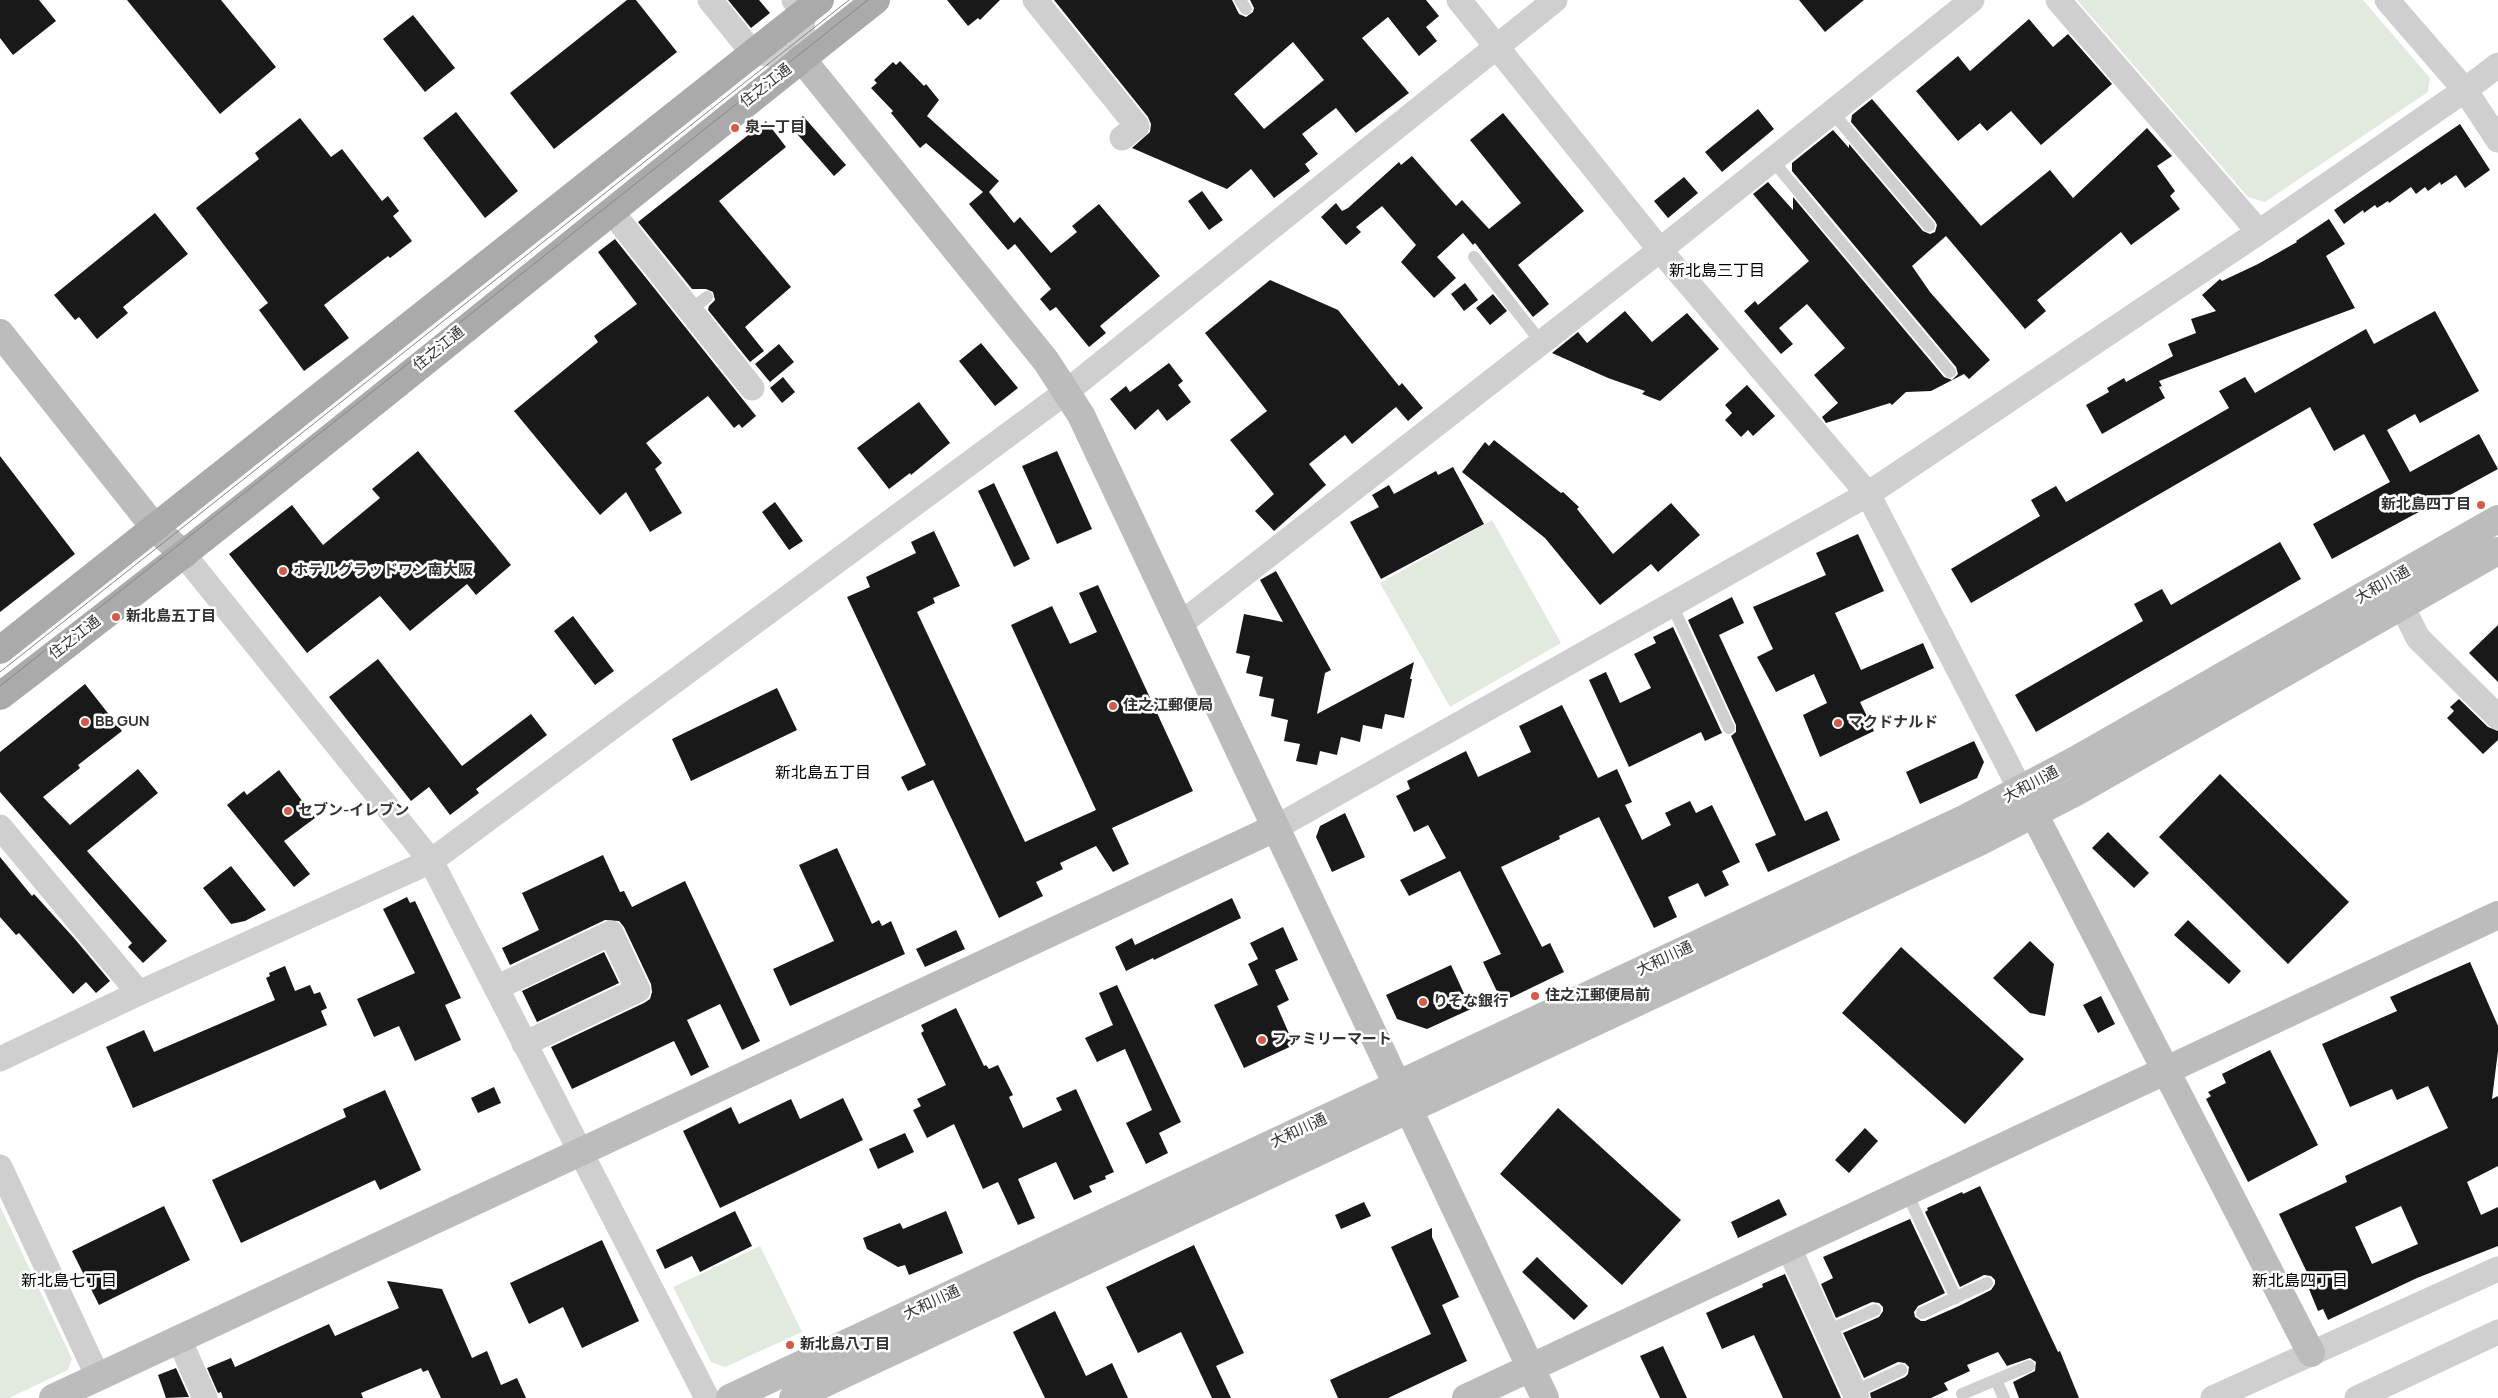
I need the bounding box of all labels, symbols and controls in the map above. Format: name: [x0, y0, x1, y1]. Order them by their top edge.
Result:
street label: 住之江通: [737, 60, 795, 112]
place label: 泉一丁目: [745, 119, 805, 137]
marker: 泉一丁目: [729, 122, 741, 134]
district label: 新北島三丁目: [1669, 262, 1765, 282]
street label: 住之江通: [410, 323, 468, 375]
place label: 新北島四丁目: [2381, 496, 2471, 514]
marker: 新北島四丁目: [2475, 499, 2487, 511]
place label: ホテルグラッドワン南大阪: [293, 562, 473, 580]
street label: 大和川通: [2353, 562, 2413, 608]
marker: ホテルグラッドワン南大阪: [277, 565, 289, 577]
place label: 新北島五丁目: [126, 608, 216, 626]
marker: 新北島五丁目: [110, 611, 122, 623]
street label: 住之江通: [46, 612, 104, 664]
place label: 住之江郵便局: [1123, 697, 1213, 715]
marker: 住之江郵便局: [1107, 700, 1119, 712]
place label: BB GUN: [95, 713, 149, 731]
place label: マクドナルド: [1848, 714, 1938, 732]
marker: BB GUN: [79, 716, 91, 728]
marker: マクドナルド: [1832, 717, 1844, 729]
street label: 大和川通: [2000, 763, 2062, 807]
district label: 新北島五丁目: [775, 764, 871, 784]
place label: セブン-イレブン: [298, 802, 409, 820]
marker: セブン-イレブン: [282, 805, 294, 817]
street label: 大和川通: [1634, 938, 1696, 980]
place label: 住之江郵便局前: [1545, 987, 1650, 1005]
marker: 住之江郵便局前: [1529, 990, 1541, 1002]
place label: りそな銀行: [1433, 993, 1508, 1011]
marker: りそな銀行: [1417, 996, 1429, 1008]
place label: ファミリーマート: [1272, 1031, 1392, 1049]
marker: ファミリーマート: [1256, 1034, 1268, 1046]
street label: 大和川通: [1268, 1110, 1330, 1152]
district label: 新北島七丁目: [21, 1272, 117, 1292]
district label: 新北島四丁目: [2252, 1272, 2348, 1292]
street label: 大和川通: [901, 1282, 963, 1324]
place label: 新北島八丁目: [800, 1336, 890, 1354]
marker: 新北島八丁目: [784, 1339, 796, 1351]

